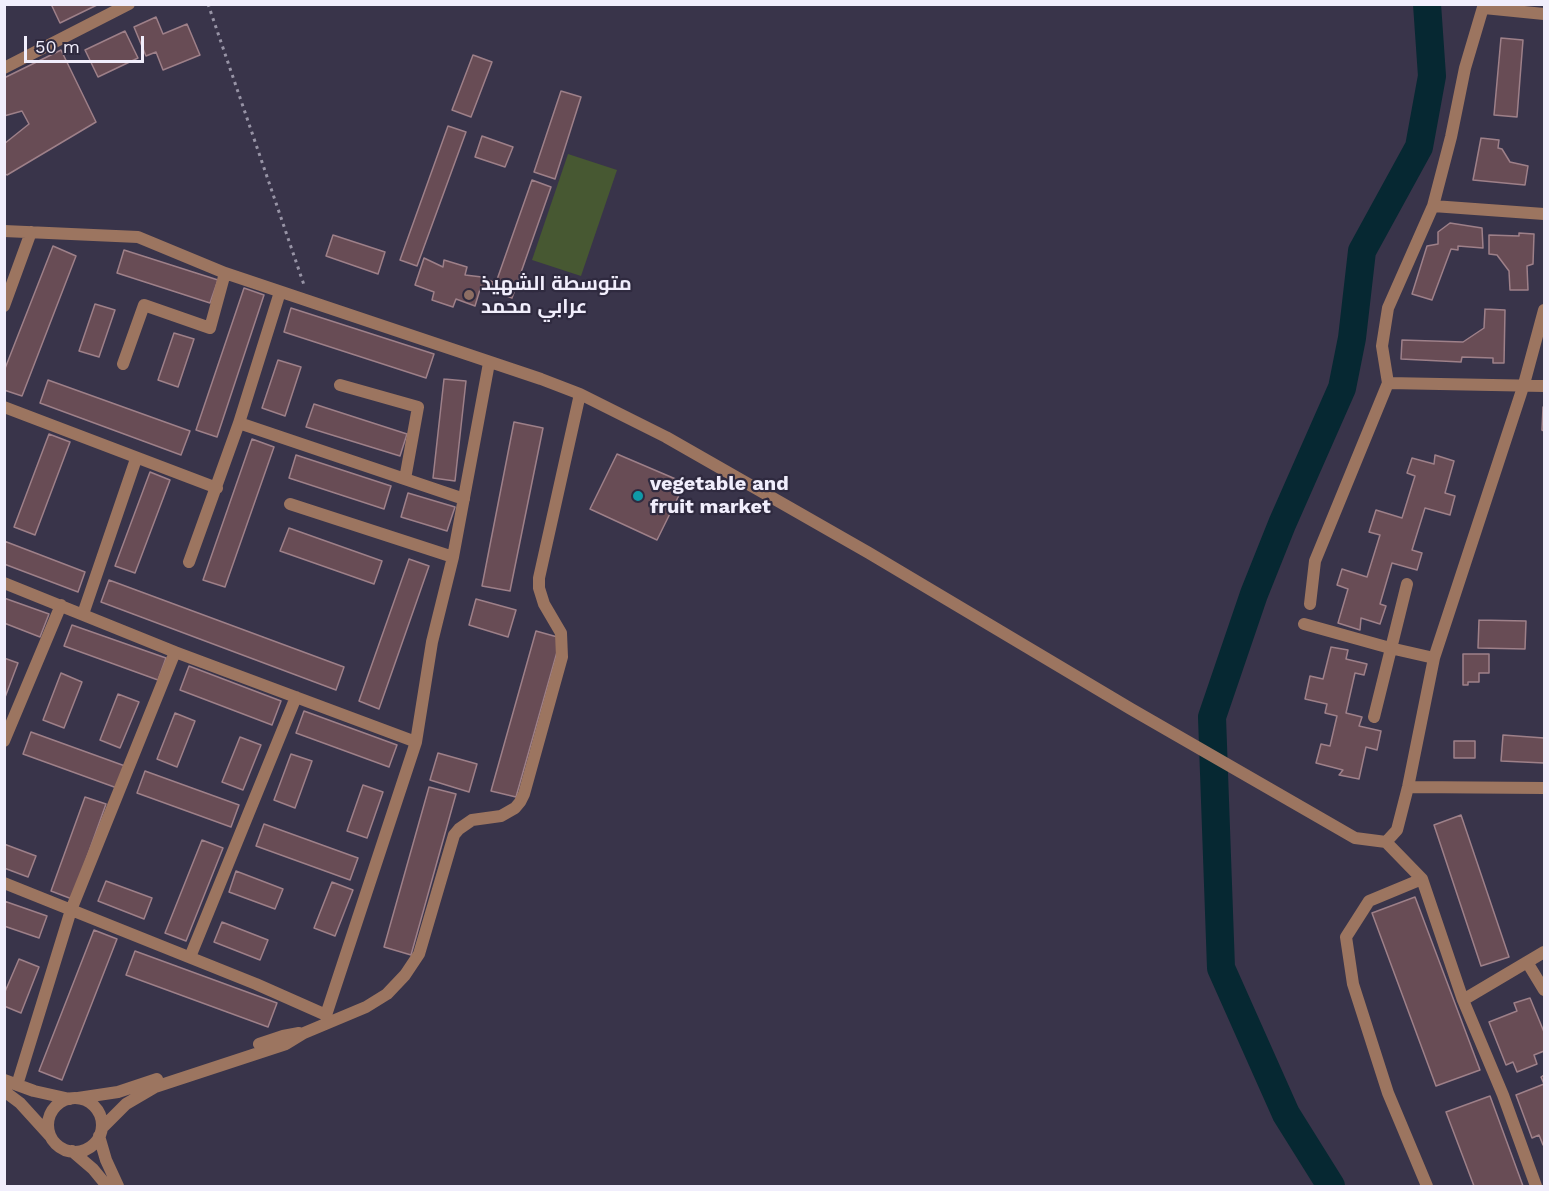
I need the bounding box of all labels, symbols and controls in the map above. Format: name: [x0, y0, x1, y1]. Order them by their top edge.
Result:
scale bar: [27, 24, 147, 62]
text: 50 m: [35, 36, 80, 57]
place label: متوسطة الشهيذ عرابي محمد: [481, 272, 632, 319]
marker: متوسطة الشهيذ عرابي محمد: [462, 288, 476, 302]
place label: vegetable and fruit market: [650, 472, 789, 519]
marker: vegetable and fruit market: [631, 489, 645, 503]

